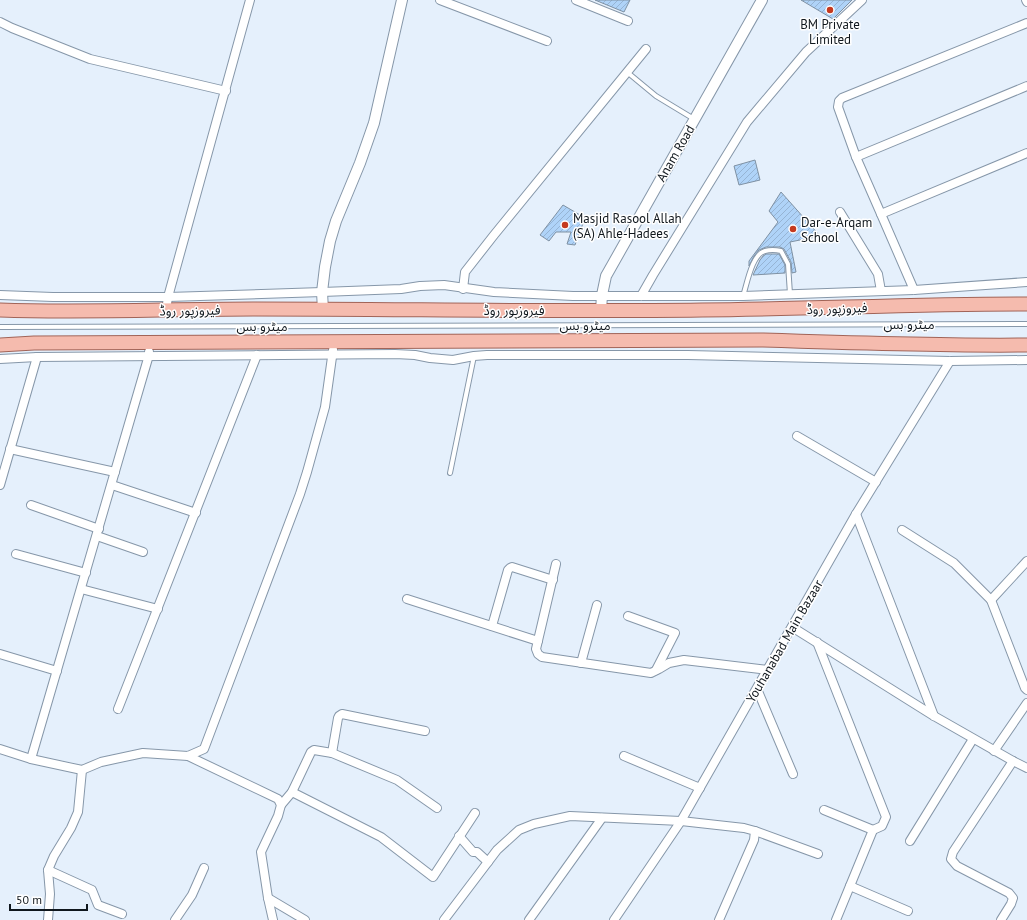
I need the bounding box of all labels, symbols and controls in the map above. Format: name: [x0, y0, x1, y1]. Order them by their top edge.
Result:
marker: BM Private Limited: [825, 5, 835, 15]
place label: BM Private Limited: [800, 16, 860, 48]
street label: Anam Road: [652, 122, 698, 185]
place label: Masjid Rasool Allah (SA) Ahle-Hadees: [573, 210, 682, 242]
place label: Dar-e-Arqam School: [801, 214, 872, 246]
marker: Masjid Rasool Allah (SA) Ahle-Hadees: [560, 220, 570, 230]
marker: Dar-e-Arqam School: [788, 224, 798, 234]
street label: فیروزپور روڈ: [806, 299, 868, 319]
street label: فیروزپور روڈ: [159, 301, 221, 321]
street label: فیروزپور روڈ: [483, 302, 545, 320]
street label: میٹرو بس: [884, 316, 935, 333]
street label: میٹرو بس: [560, 317, 611, 334]
street label: میٹرو بس: [237, 318, 288, 335]
street label: Youhanabad Main Bazaar: [742, 576, 827, 706]
scale bar: [10, 886, 87, 912]
text: 50 m: [16, 892, 42, 907]

